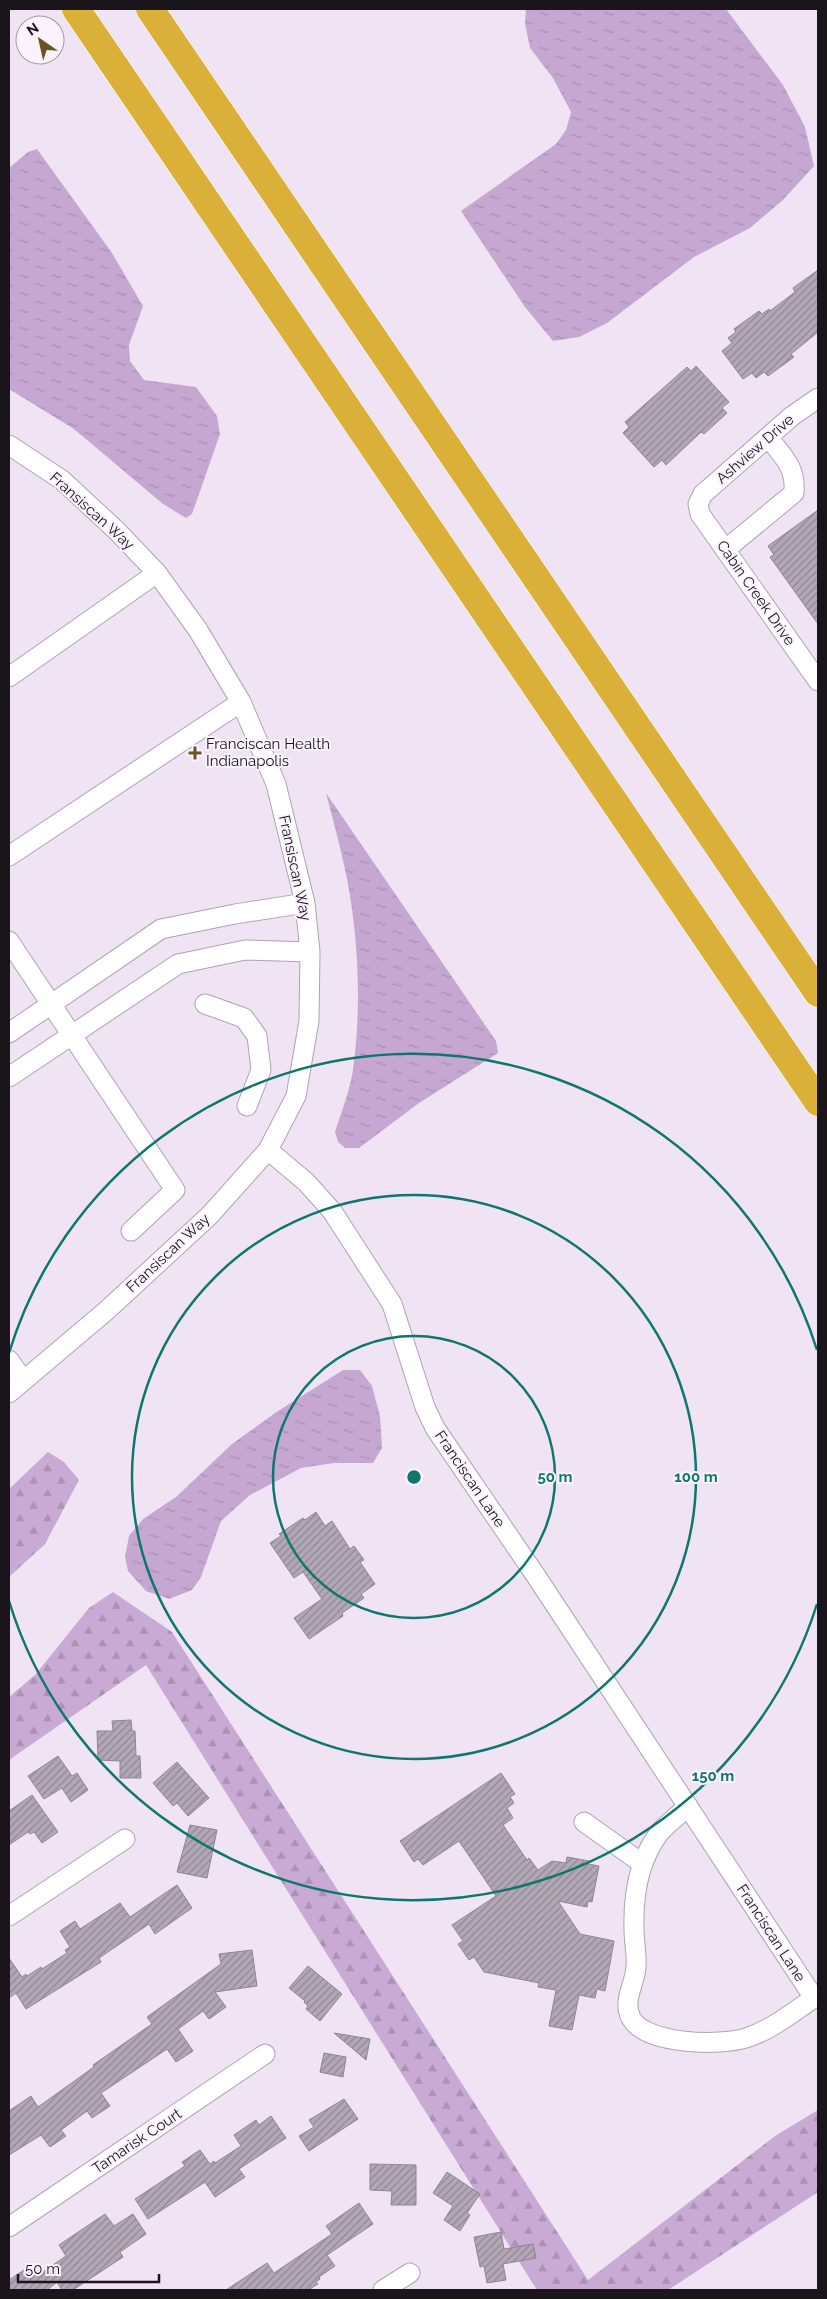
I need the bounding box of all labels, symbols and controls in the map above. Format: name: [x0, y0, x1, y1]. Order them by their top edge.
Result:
north arrow: [15, 15, 65, 65]
text: N: [24, 20, 42, 39]
street label: Ashview Drive: [712, 410, 798, 488]
street label: Fransiscan Way: [46, 468, 138, 554]
street label: Cabin Creek Drive: [713, 537, 799, 649]
place label: Franciscan Health Indianapolis: [206, 735, 330, 770]
marker: Franciscan Health Indianapolis: [188, 746, 202, 760]
street label: Fransiscan Way: [275, 813, 315, 923]
street label: Fransiscan Way: [123, 1210, 213, 1296]
street label: Franciscan Lane: [431, 1427, 509, 1531]
centre of rings: [405, 1468, 423, 1486]
text: 50 m: [537, 1468, 573, 1486]
text: 100 m: [674, 1468, 718, 1486]
text: 150 m: [692, 1767, 734, 1785]
street label: Franciscan Lane: [733, 1881, 809, 1985]
street label: Tamarisk Court: [89, 2105, 185, 2177]
scale bar: [18, 2252, 159, 2284]
text: 50 m: [25, 2260, 60, 2278]

